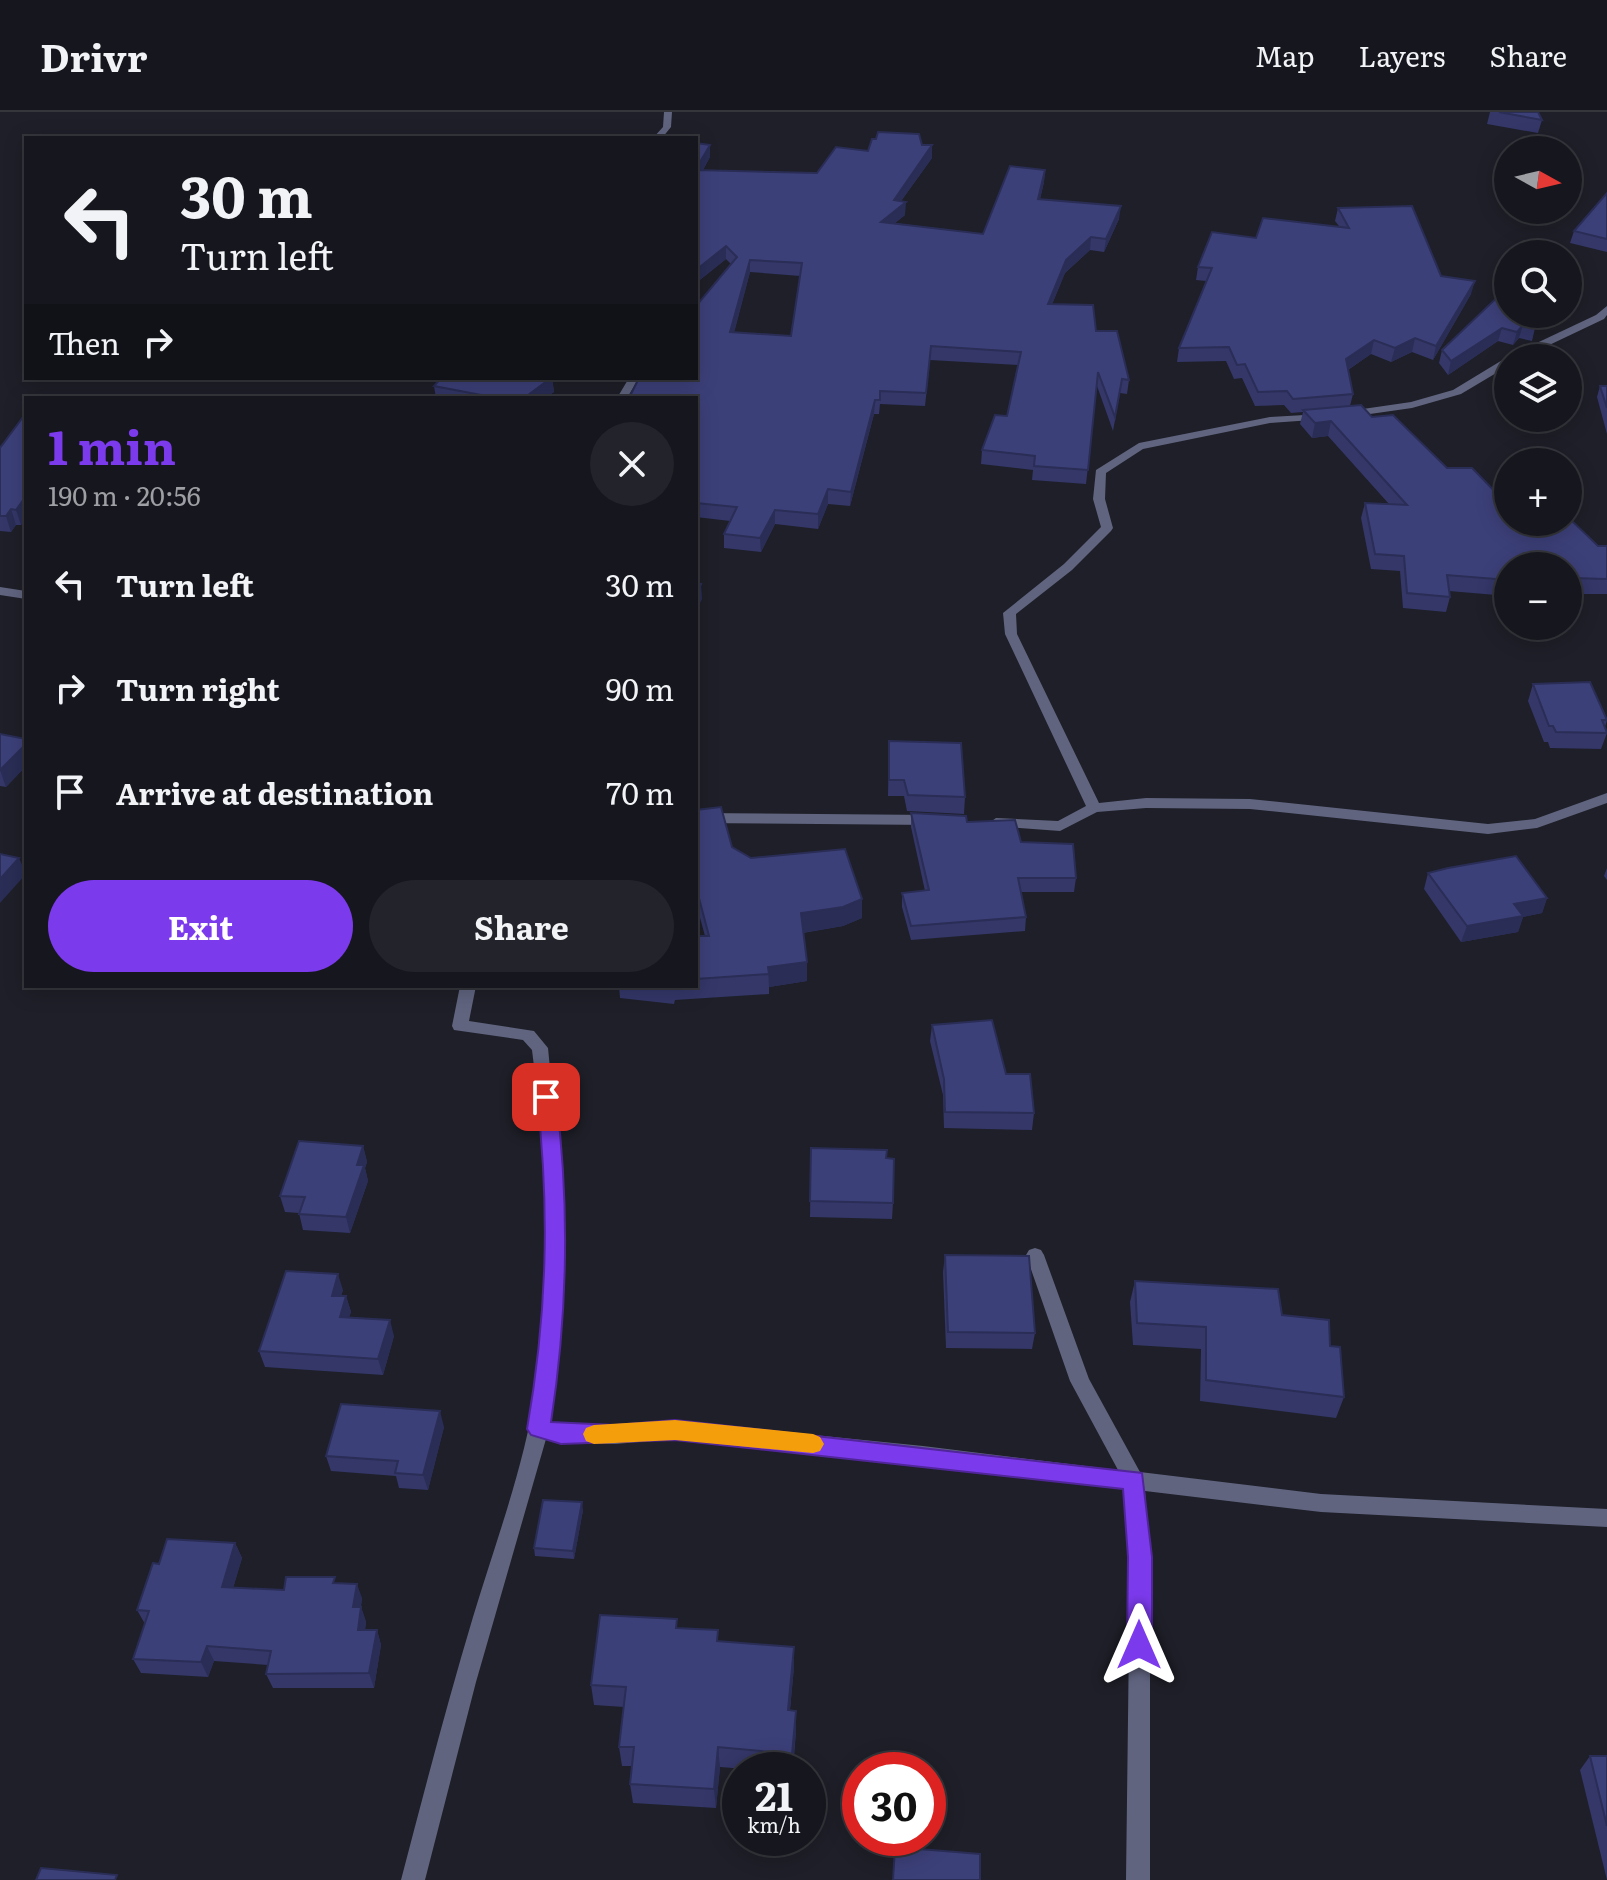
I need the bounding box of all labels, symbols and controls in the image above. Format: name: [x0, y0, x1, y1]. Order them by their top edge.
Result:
text: Drivr: [40, 27, 147, 84]
text: Map: [1255, 34, 1314, 76]
text: Layers: [1358, 34, 1445, 76]
text: Share: [1489, 34, 1567, 76]
north arrow: [1494, 136, 1582, 224]
map controls: [1494, 136, 1582, 640]
text: 30 m: [180, 152, 313, 235]
icon: left: [48, 168, 152, 272]
text: Turn left: [180, 228, 334, 281]
button: search: [1494, 240, 1582, 328]
text: Then: [48, 320, 120, 364]
icon: right: [136, 320, 180, 364]
button: layers: [1494, 344, 1582, 432]
text: 1 min: [48, 409, 176, 480]
button: close: [590, 422, 674, 506]
button: +: [1494, 448, 1582, 536]
text: 190 m · 20:56: [48, 475, 201, 514]
button: −: [1494, 552, 1582, 640]
icon: left: [48, 562, 92, 606]
text: Turn left: [116, 562, 254, 606]
text: 30 m: [605, 562, 674, 606]
icon: right: [48, 666, 92, 710]
text: Turn right: [116, 666, 280, 710]
text: 90 m: [606, 666, 674, 710]
icon: arrive: [48, 770, 92, 814]
text: Arrive at destination: [116, 770, 433, 814]
text: 70 m: [606, 770, 674, 814]
button: Exit: [48, 880, 353, 972]
button: Share: [369, 880, 674, 972]
pin: [512, 1063, 580, 1131]
icon: arrive: [524, 1075, 568, 1119]
position arrow: [1097, 1603, 1181, 1687]
speed limit sign: 30: [842, 1752, 946, 1856]
text: 21: [755, 1764, 793, 1823]
text: km/h: [747, 1809, 801, 1839]

